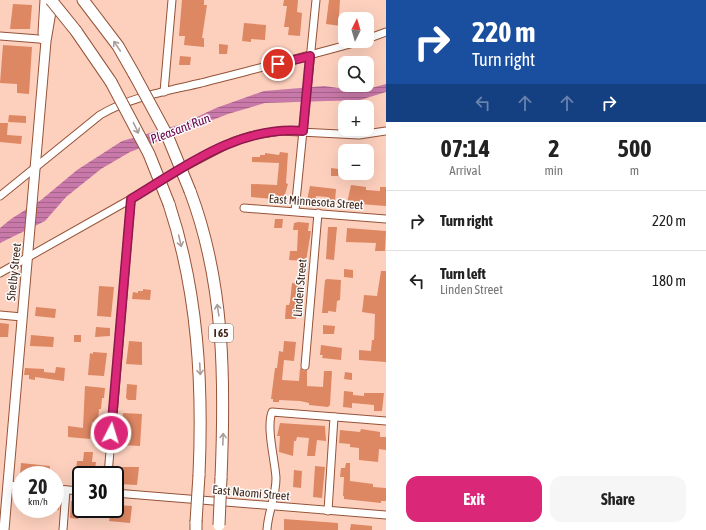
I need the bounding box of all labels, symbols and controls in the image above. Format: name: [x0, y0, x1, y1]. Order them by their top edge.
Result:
north arrow: [338, 12, 374, 48]
map controls: [338, 12, 374, 180]
icon: right: [406, 16, 458, 68]
text: 220 m: [472, 16, 535, 48]
one-way arrow: [113, 40, 121, 51]
pin: [261, 47, 295, 81]
text: Turn right: [472, 49, 535, 70]
icon: arrive: [267, 53, 289, 75]
button: search: [338, 56, 374, 92]
icon: left: [472, 92, 494, 114]
icon: ahead: [514, 92, 536, 114]
icon: ahead: [556, 92, 578, 114]
icon: right: [598, 92, 620, 114]
button: +: [338, 100, 374, 136]
water label: Pleasant Run: [148, 110, 213, 147]
one-way arrow: [133, 122, 140, 134]
text: 07:14: [441, 135, 490, 162]
text: 2: [548, 135, 559, 162]
text: 500: [618, 135, 651, 162]
button: −: [338, 144, 374, 180]
text: Arrival: [449, 163, 481, 178]
text: min: [544, 163, 563, 178]
text: m: [630, 163, 639, 178]
street label: East Minnesota Street: [268, 192, 364, 212]
icon: right: [406, 210, 428, 232]
text: Turn right: [440, 212, 493, 229]
text: 220 m: [652, 212, 686, 229]
one-way arrow: [176, 234, 184, 247]
street label: Shelby Street: [4, 242, 24, 302]
street label: Linden Street: [290, 258, 310, 318]
text: Turn left: [440, 265, 486, 282]
icon: left: [406, 270, 428, 292]
text: 180 m: [652, 272, 686, 289]
text: Linden Street: [440, 282, 503, 297]
one-way arrow: [214, 304, 222, 317]
road number: I 65: [209, 324, 233, 342]
one-way arrow: [196, 362, 203, 375]
position arrow: [90, 412, 132, 454]
one-way arrow: [219, 433, 226, 446]
speed limit sign: 30: [72, 466, 124, 518]
text: 20: [29, 475, 47, 498]
button: Exit: [406, 476, 542, 522]
button: Share: [550, 476, 686, 522]
street label: East Naomi Street: [212, 483, 291, 503]
text: km/h: [28, 496, 48, 507]

